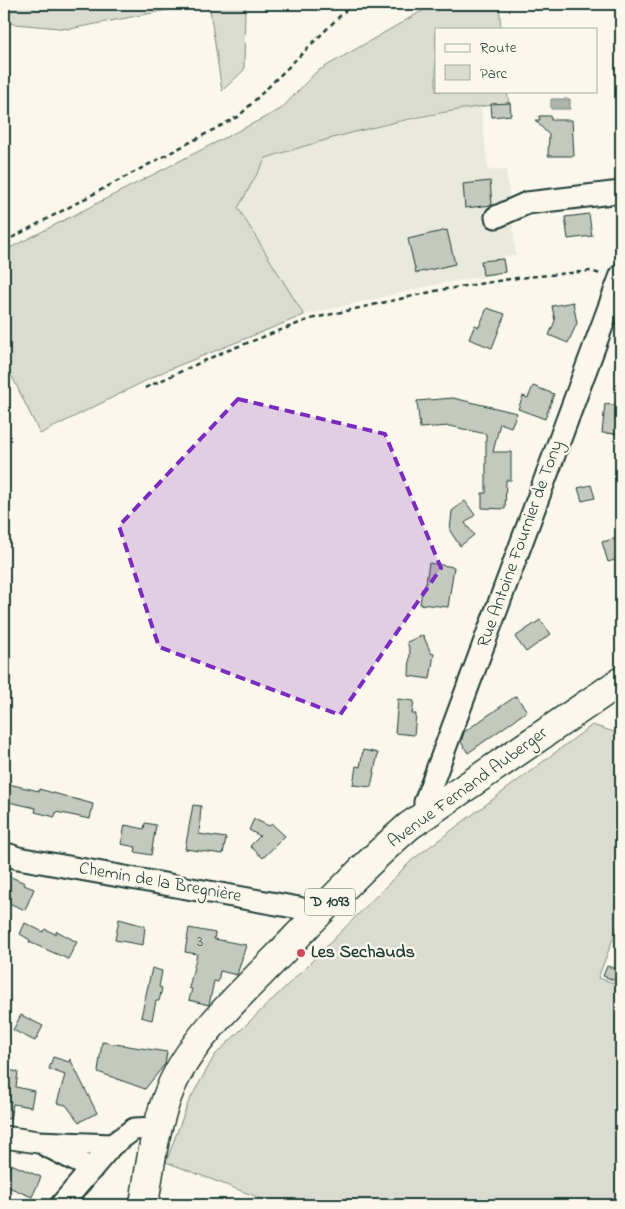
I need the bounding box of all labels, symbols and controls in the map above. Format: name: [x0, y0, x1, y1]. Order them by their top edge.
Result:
legend: [435, 28, 598, 92]
text: Route: [480, 37, 517, 59]
text: Parc: [480, 63, 508, 85]
street label: Rue Antoine Fournier de Tony: [471, 437, 571, 651]
street label: Avenue Fernand Auberger: [383, 721, 554, 856]
street label: Chemin de la Bregnière: [76, 856, 244, 911]
road number: D 1093: [305, 889, 355, 916]
house number: 3: [197, 931, 203, 953]
place label: Les Sechauds: [311, 940, 415, 966]
marker: Les Sechauds: [295, 947, 307, 959]

